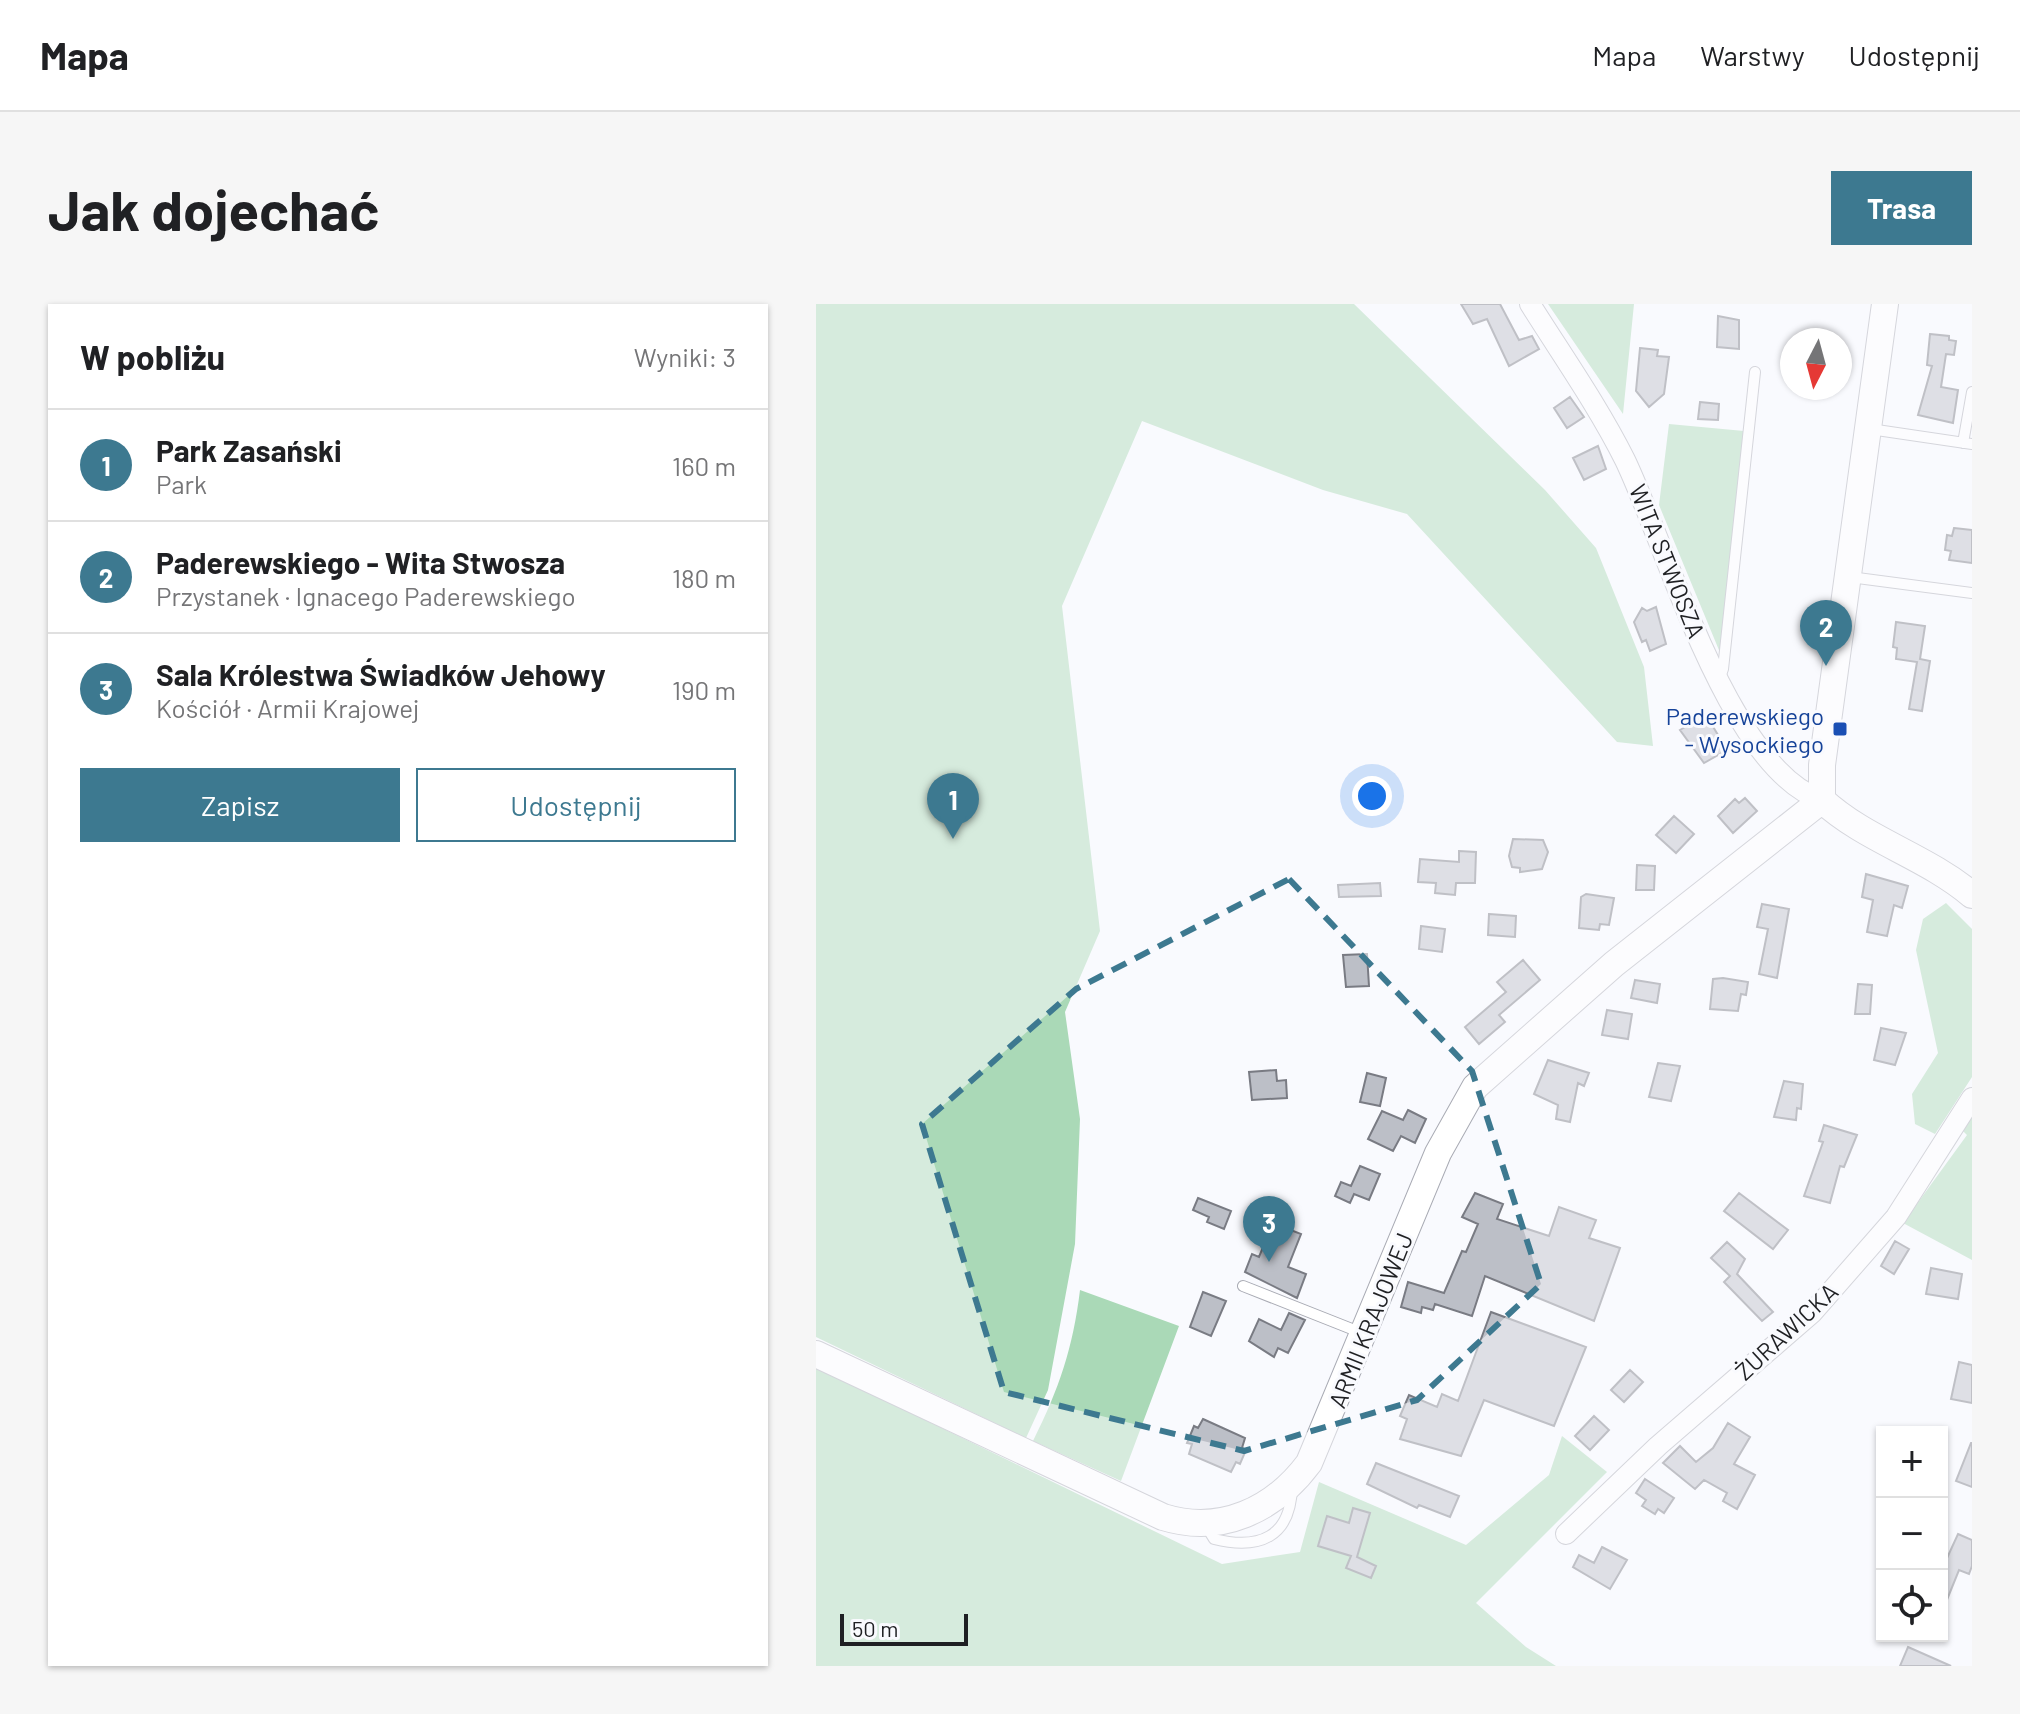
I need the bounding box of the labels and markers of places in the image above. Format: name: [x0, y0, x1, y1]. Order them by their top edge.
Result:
pin: 2: [1800, 600, 1852, 666]
place label: Paderewskiego - Wysockiego: [1666, 701, 1824, 758]
marker: Paderewskiego - Wysockiego: [1831, 720, 1849, 738]
pin: 1: [927, 773, 979, 839]
pin: 3: [1243, 1196, 1295, 1262]

